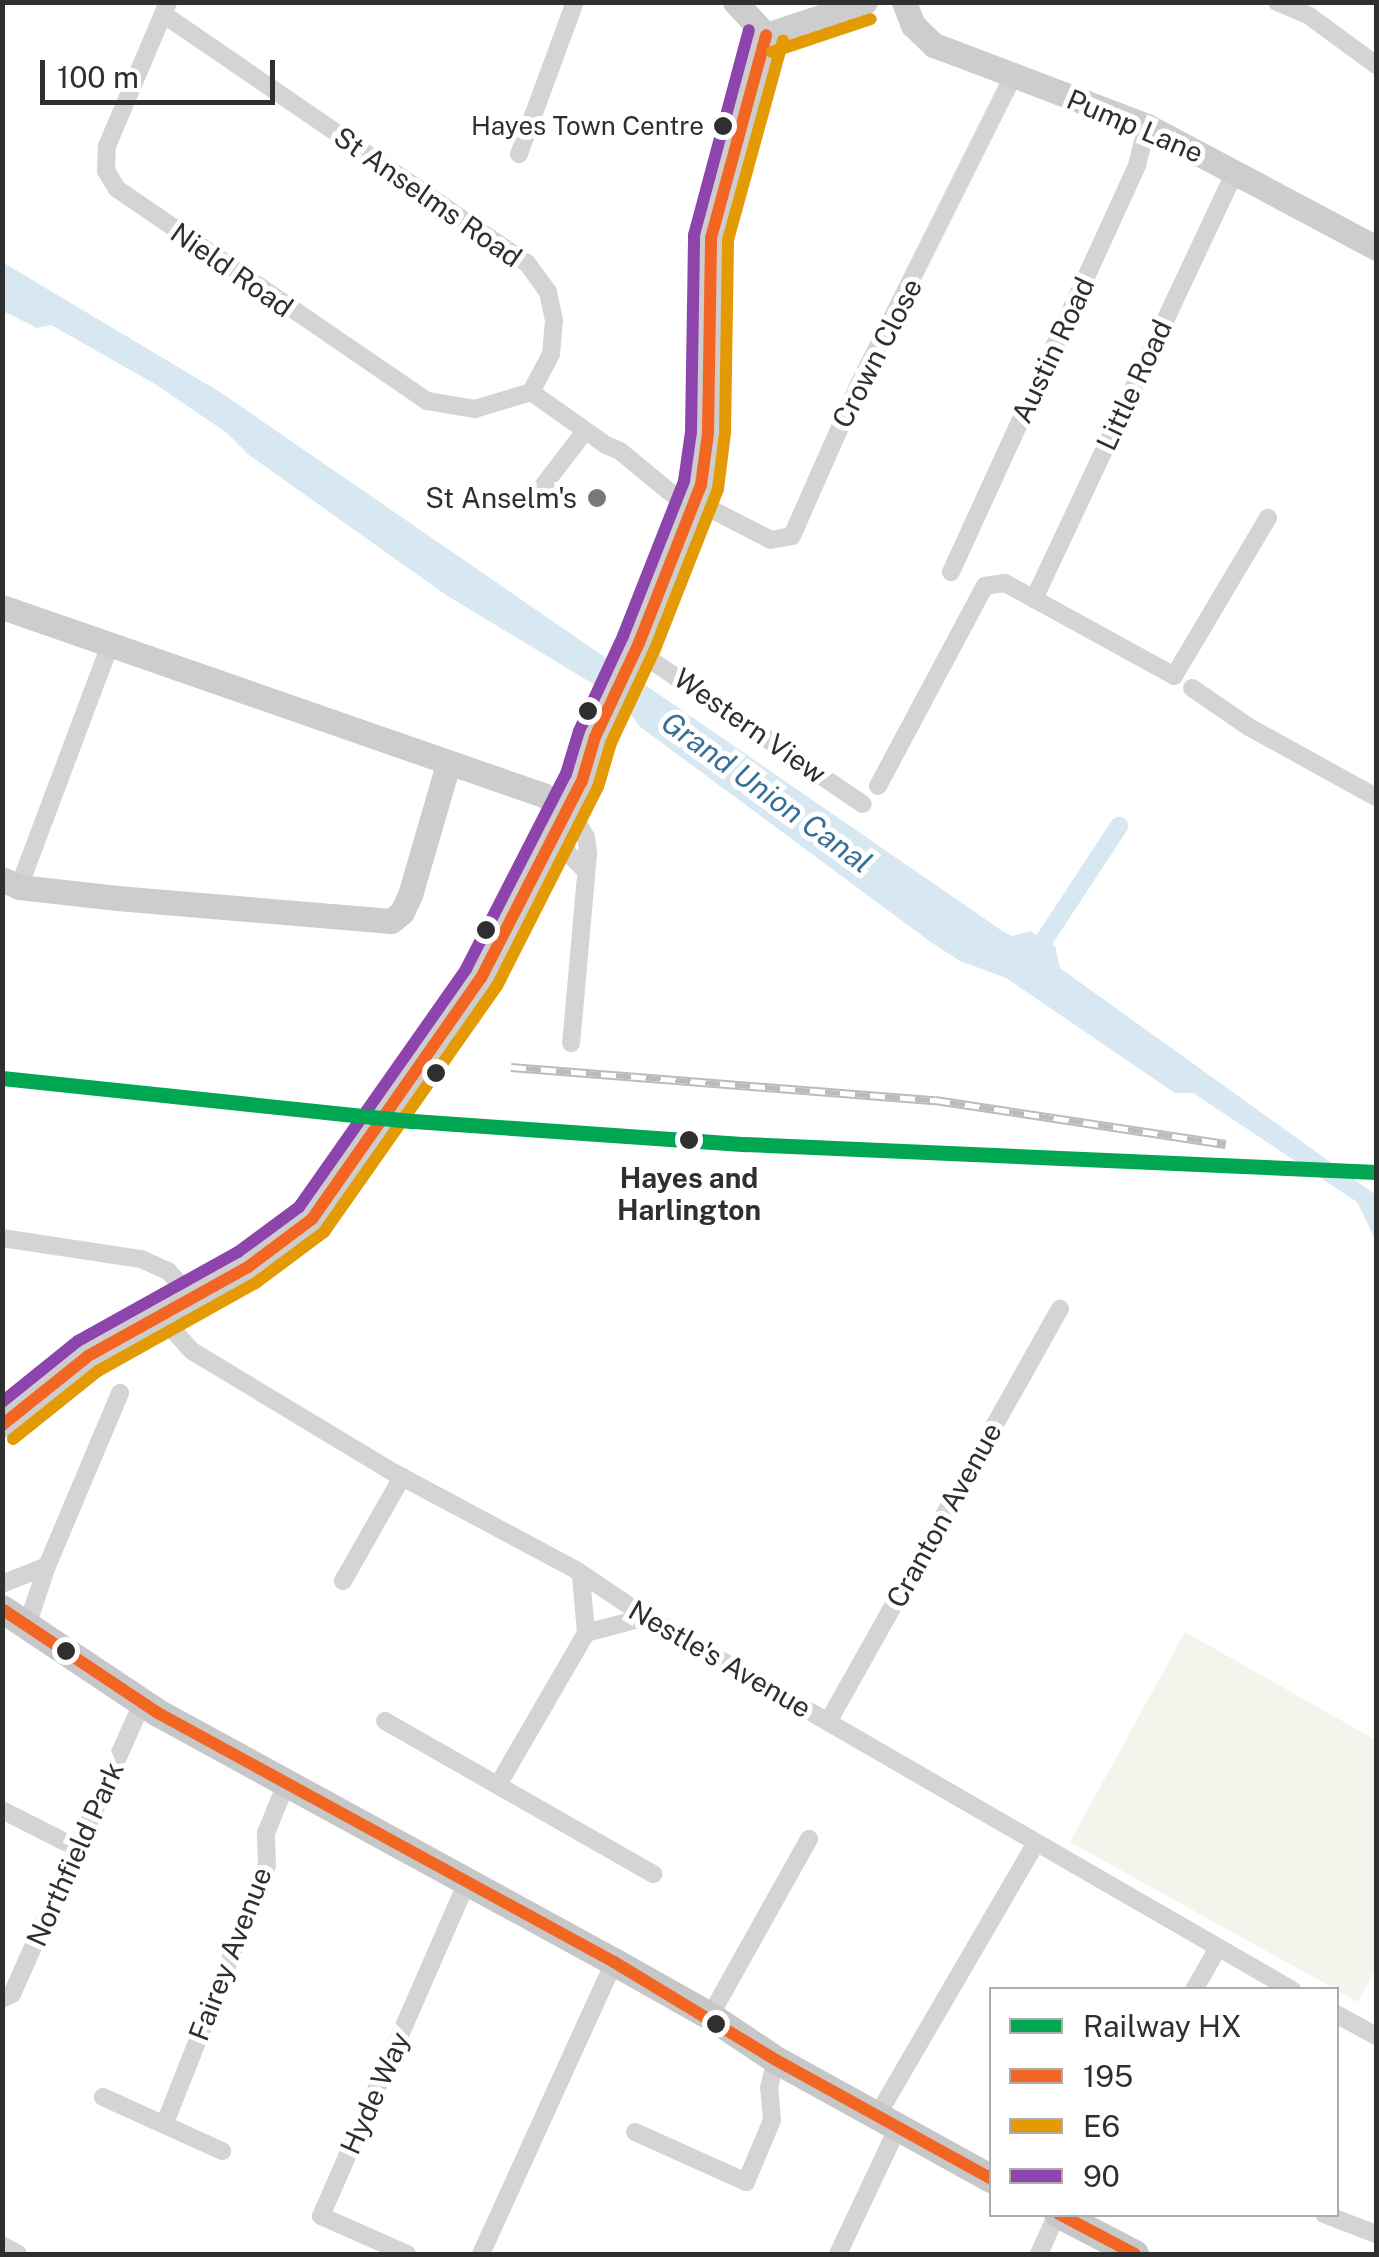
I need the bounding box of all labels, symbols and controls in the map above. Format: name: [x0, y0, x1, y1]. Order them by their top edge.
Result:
scale bar: [45, 40, 280, 102]
text: 100 m: [57, 59, 139, 95]
street label: Pump Lane: [1062, 82, 1208, 170]
place label: Hayes Town Centre: [471, 110, 704, 142]
marker: Hayes Town Centre: [713, 116, 733, 136]
street label: St Anselms Road: [328, 120, 528, 274]
street label: Nield Road: [164, 216, 300, 324]
street label: Austin Road: [1005, 272, 1101, 428]
street label: Crown Close: [825, 273, 929, 433]
street label: Little Road: [1089, 314, 1179, 456]
place label: St Anselm's: [425, 481, 577, 515]
marker: St Anselm's: [586, 487, 608, 509]
street label: Western View: [667, 661, 833, 791]
unlabelled marker: [578, 701, 598, 721]
water label: Grand Union Canal: [655, 704, 879, 880]
unlabelled marker: [476, 920, 496, 940]
unlabelled marker: [426, 1063, 446, 1083]
marker: Hayes and Harlington: [673, 1124, 705, 1156]
place label: Hayes and Harlington: [617, 1161, 761, 1227]
street label: Cranton Avenue: [879, 1417, 1009, 1613]
street label: Nestle's Avenue: [623, 1593, 817, 1725]
unlabelled marker: [56, 1641, 76, 1661]
street label: Northfield Park: [19, 1756, 131, 1952]
street label: Fairey Avenue: [181, 1862, 279, 2046]
legend: [989, 1987, 1339, 2217]
text: Railway HX: [1083, 2008, 1242, 2044]
unlabelled marker: [706, 2014, 726, 2034]
street label: Hyde Way: [333, 2026, 417, 2160]
text: 195: [1083, 2058, 1133, 2094]
text: E6: [1083, 2108, 1120, 2144]
text: 90: [1083, 2158, 1120, 2194]

